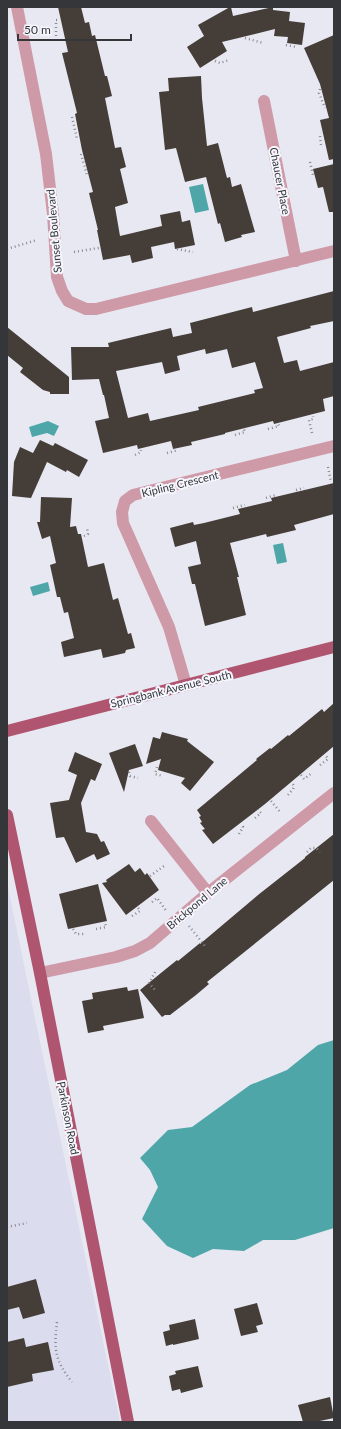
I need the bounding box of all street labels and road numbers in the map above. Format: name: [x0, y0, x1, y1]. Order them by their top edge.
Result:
street label: Chaucer Place: [268, 146, 293, 216]
street label: Sunset Boulevard: [43, 189, 64, 273]
street label: Kipling Crescent: [140, 468, 220, 499]
street label: Springbank Avenue South: [109, 667, 233, 710]
street label: Brickpond Lane: [164, 873, 230, 932]
street label: Parkinson Road: [55, 1080, 82, 1156]

